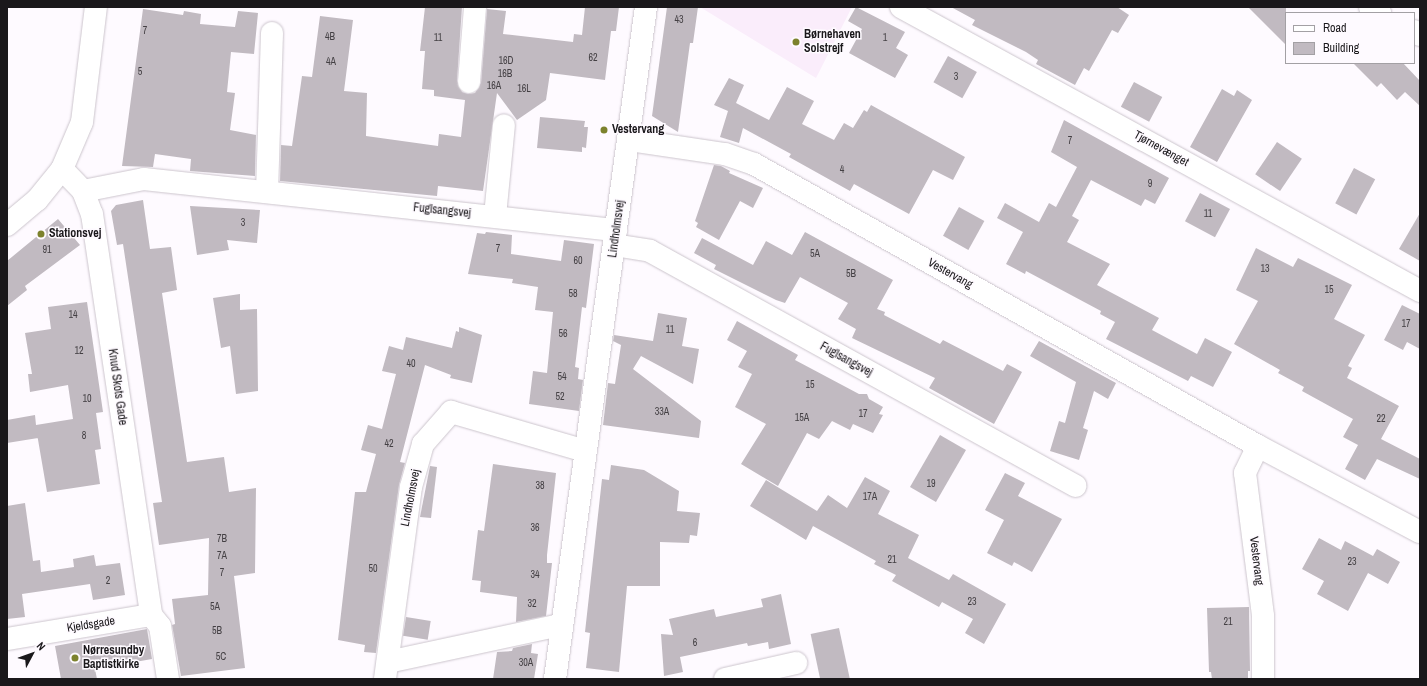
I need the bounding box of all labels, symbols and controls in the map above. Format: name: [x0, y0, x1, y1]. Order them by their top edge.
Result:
legend: [1285, 12, 1415, 64]
house number: 43: [674, 14, 684, 26]
text: Road: [1323, 20, 1347, 36]
house number: 7: [143, 25, 147, 37]
place label: Børnehaven Solstrejf: [804, 28, 861, 56]
house number: 4B: [325, 31, 335, 43]
house number: 11: [434, 32, 442, 44]
house number: 1: [883, 32, 887, 44]
marker: Børnehaven Solstrejf: [791, 37, 801, 47]
text: Building: [1323, 40, 1359, 56]
house number: 62: [588, 52, 598, 64]
house number: 16D: [498, 55, 514, 67]
house number: 4A: [326, 56, 336, 68]
house number: 5: [138, 66, 142, 78]
house number: 16B: [498, 68, 512, 80]
house number: 3: [954, 71, 958, 83]
house number: 16A: [487, 80, 501, 92]
house number: 16L: [517, 83, 531, 95]
place label: Vestervang: [612, 123, 664, 137]
marker: Vestervang: [599, 125, 609, 135]
street label: Tjørnevænget: [1131, 128, 1191, 170]
house number: 7: [1068, 135, 1072, 147]
house number: 4: [840, 164, 844, 176]
house number: 9: [1148, 178, 1152, 190]
street label: Lindholmsvej: [606, 199, 628, 259]
street label: Fuglsangsvej: [412, 201, 472, 221]
house number: 11: [1204, 208, 1212, 220]
house number: 3: [241, 217, 245, 229]
place label: Stationsvej: [49, 227, 101, 241]
marker: Stationsvej: [36, 229, 46, 239]
house number: 7: [496, 243, 500, 255]
house number: 91: [42, 244, 52, 256]
house number: 5A: [810, 248, 820, 260]
house number: 60: [573, 255, 583, 267]
street label: Vestervang: [925, 256, 975, 292]
house number: 13: [1260, 263, 1270, 275]
house number: 5B: [846, 268, 856, 280]
house number: 15: [1324, 284, 1334, 296]
house number: 58: [568, 288, 578, 300]
house number: 14: [68, 309, 78, 321]
house number: 17: [1401, 318, 1411, 330]
house number: 11: [666, 324, 674, 336]
house number: 56: [558, 328, 568, 340]
street label: Fuglsangsvej: [817, 340, 875, 380]
house number: 12: [74, 345, 84, 357]
street label: Knud Skots Gade: [105, 348, 129, 426]
house number: 40: [406, 358, 416, 370]
house number: 54: [557, 371, 567, 383]
house number: 15: [805, 379, 815, 391]
house number: 52: [555, 391, 565, 403]
house number: 10: [82, 393, 92, 405]
house number: 33A: [655, 406, 669, 418]
house number: 17: [858, 408, 868, 420]
house number: 15A: [795, 412, 809, 424]
house number: 22: [1376, 413, 1386, 425]
house number: 8: [82, 430, 86, 442]
house number: 42: [384, 438, 394, 450]
street label: Lindholmsvej: [398, 468, 424, 528]
house number: 19: [926, 478, 936, 490]
house number: 38: [535, 480, 545, 492]
house number: 17A: [863, 491, 877, 503]
house number: 36: [530, 522, 540, 534]
house number: 7B: [217, 533, 227, 545]
street label: Vestervang: [1246, 536, 1266, 586]
house number: 7A: [217, 550, 227, 562]
house number: 21: [887, 554, 897, 566]
house number: 23: [1347, 556, 1357, 568]
house number: 50: [368, 563, 378, 575]
house number: 7: [220, 567, 224, 579]
house number: 34: [530, 569, 540, 581]
house number: 2: [106, 575, 110, 587]
house number: 23: [967, 596, 977, 608]
house number: 32: [527, 598, 537, 610]
house number: 5A: [210, 601, 220, 613]
street label: Kjeldsgade: [66, 614, 116, 636]
house number: 21: [1223, 616, 1233, 628]
house number: 5B: [212, 625, 222, 637]
north arrow: [12, 634, 52, 674]
house number: 6: [693, 637, 697, 649]
text: N: [34, 639, 48, 653]
place label: Nørresundby Baptistkirke: [83, 644, 144, 672]
house number: 5C: [216, 651, 226, 663]
marker: Nørresundby Baptistkirke: [70, 653, 80, 663]
house number: 30A: [519, 657, 533, 669]

